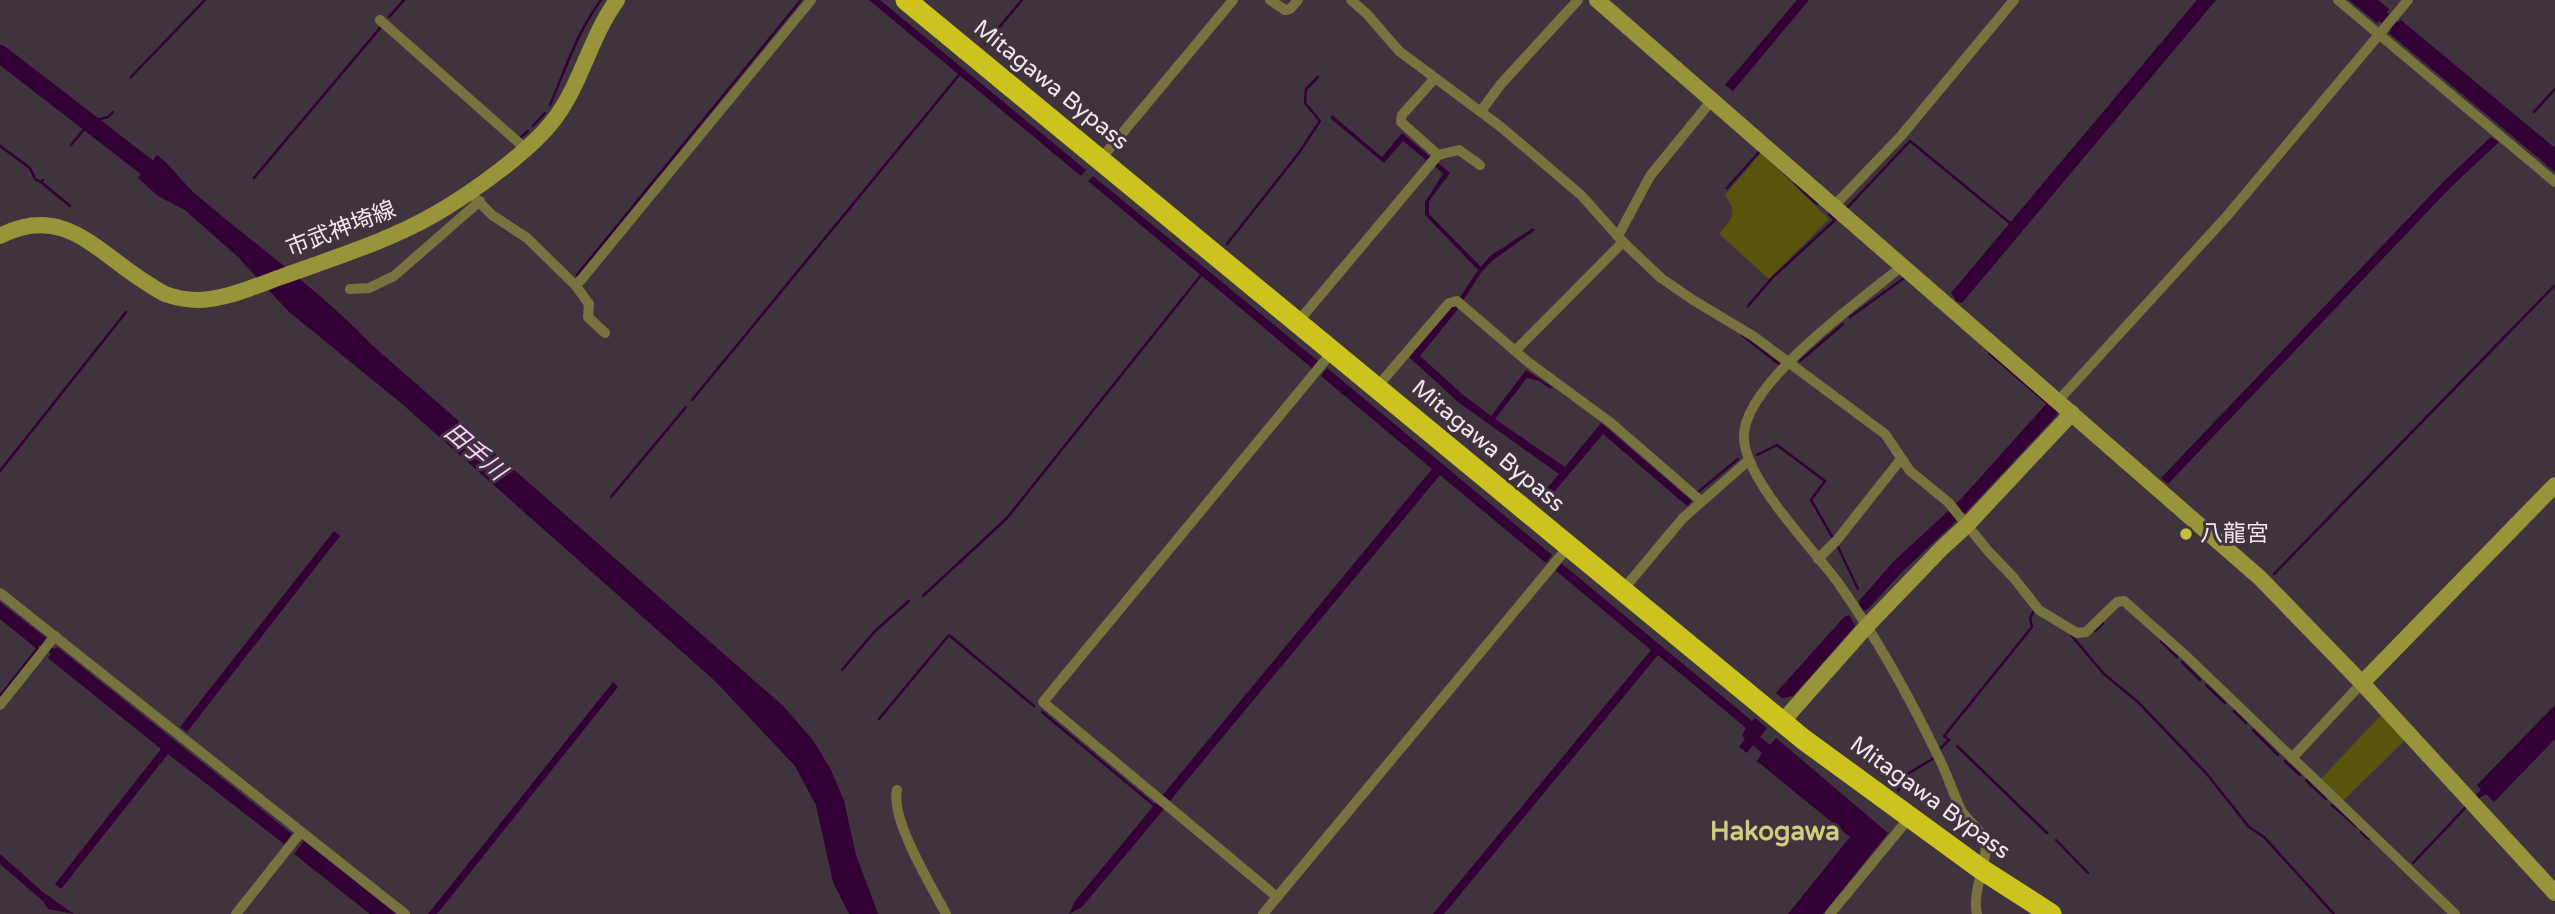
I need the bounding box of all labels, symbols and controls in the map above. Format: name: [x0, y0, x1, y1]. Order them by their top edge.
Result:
street label: Mitagawa Bypass: [968, 14, 1134, 156]
street label: 市武神埼線: [282, 195, 400, 263]
street label: Mitagawa Bypass: [1406, 374, 1570, 518]
water label: 田手川: [438, 417, 514, 489]
place label: 八龍宮: [2200, 520, 2269, 548]
marker: 八龍宮: [2178, 526, 2194, 542]
street label: Mitagawa Bypass: [1844, 730, 2016, 866]
district label: Hakogawa: [1710, 816, 1840, 847]

